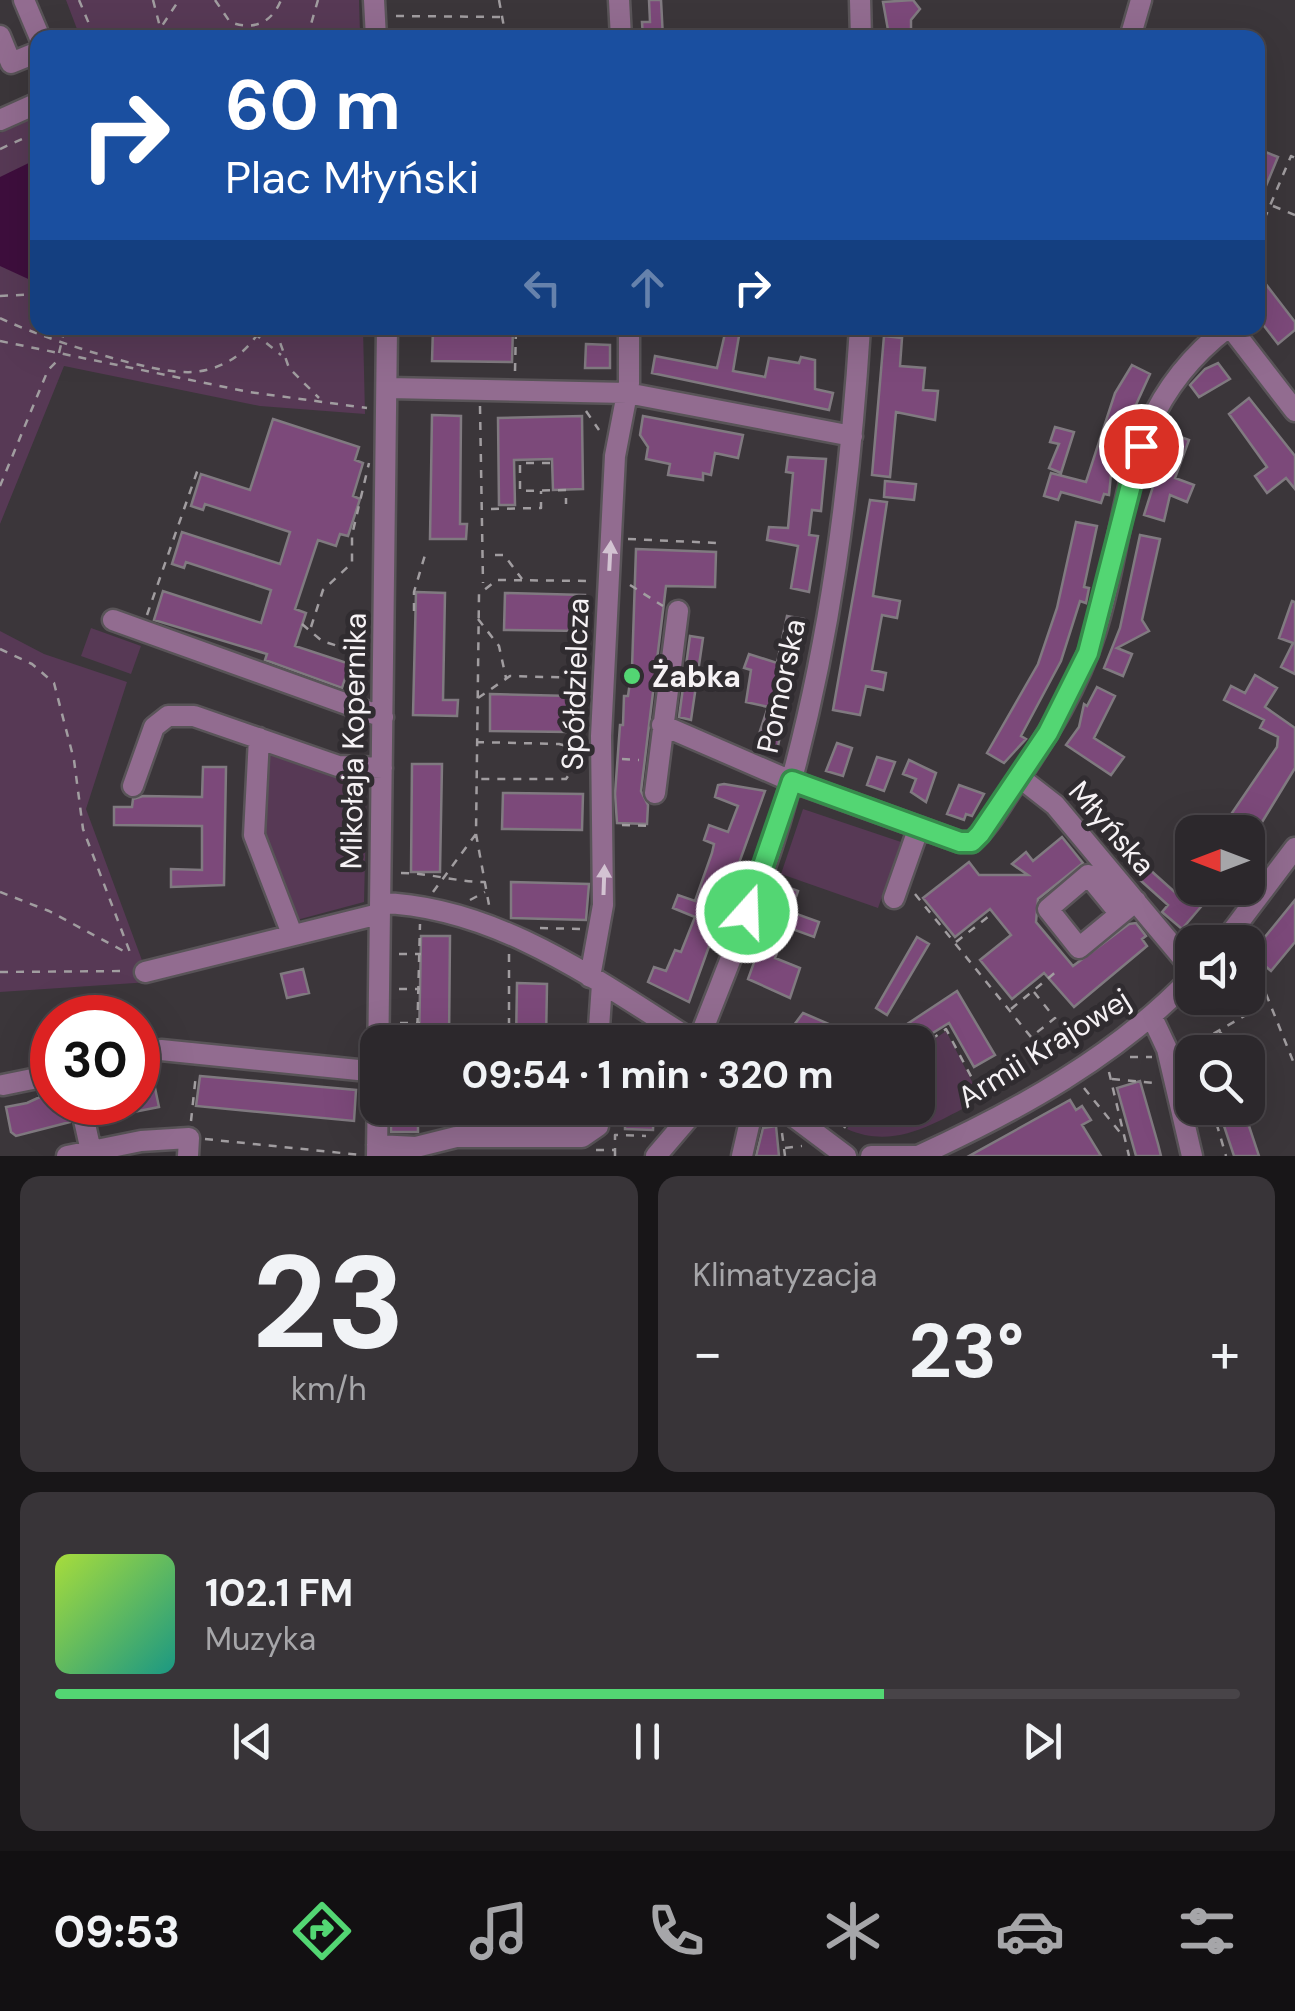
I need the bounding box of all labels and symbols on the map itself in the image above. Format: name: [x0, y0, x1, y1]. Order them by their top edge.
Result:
pin: [1099, 404, 1184, 489]
one-way arrow: [602, 539, 618, 571]
street label: Spółdzielcza: [553, 597, 597, 771]
street label: Mikołaja Kopernika: [331, 612, 375, 870]
street label: Pomorska: [748, 615, 814, 757]
place label: Żabka: [652, 657, 741, 696]
marker: Żabka: [621, 665, 643, 687]
street label: Młyńska: [1060, 773, 1164, 883]
north arrow: [1175, 815, 1265, 905]
position arrow: [695, 860, 799, 964]
one-way arrow: [596, 864, 612, 896]
street label: Armii Krajowej: [950, 979, 1138, 1117]
speed limit sign: 30: [30, 995, 160, 1125]

